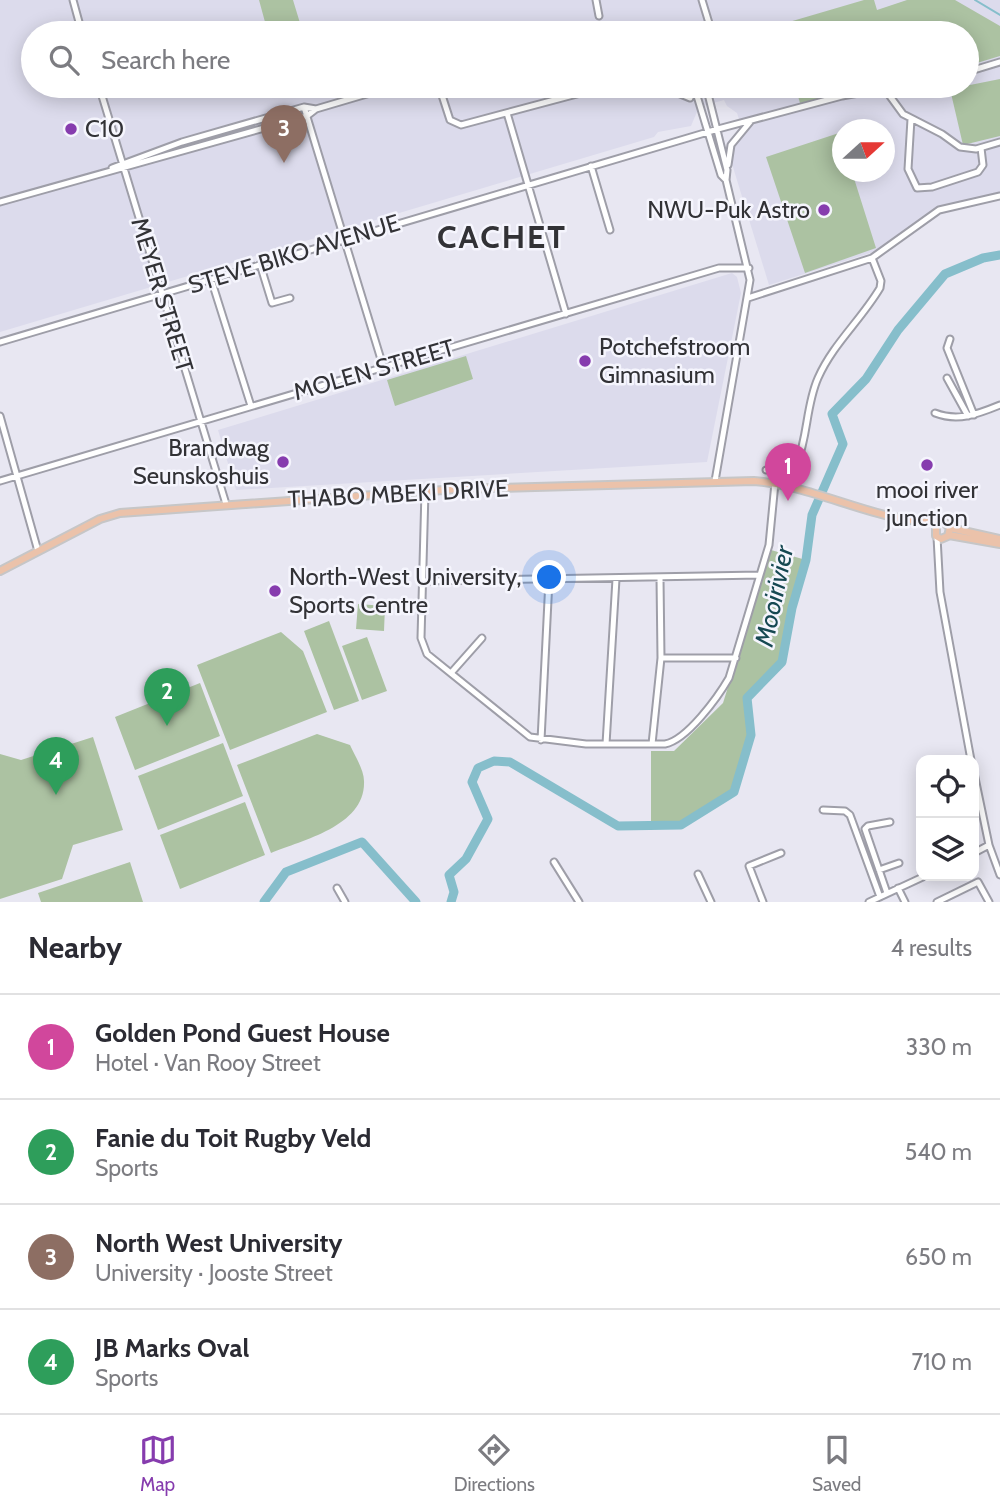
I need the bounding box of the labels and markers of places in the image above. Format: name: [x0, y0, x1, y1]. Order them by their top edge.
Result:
pin: 3: [261, 105, 307, 163]
place label: C10: [85, 114, 124, 143]
marker: C10: [63, 121, 79, 137]
place label: NWU-Puk Astro: [647, 195, 810, 224]
marker: NWU-Puk Astro: [816, 202, 832, 218]
place label: Potchefstroom Gimnasium: [599, 332, 750, 389]
marker: Potchefstroom Gimnasium: [577, 353, 593, 369]
place label: Brandwag Seunskoshuis: [133, 433, 270, 490]
pin: 1: [765, 443, 811, 501]
marker: Brandwag Seunskoshuis: [275, 454, 291, 470]
marker: mooi river junction: [919, 457, 935, 473]
place label: mooi river junction: [876, 475, 978, 532]
place label: North-West University, Sports Centre: [289, 562, 522, 619]
marker: North-West University, Sports Centre: [267, 583, 283, 599]
pin: 2: [144, 668, 190, 726]
pin: 4: [33, 737, 79, 795]

